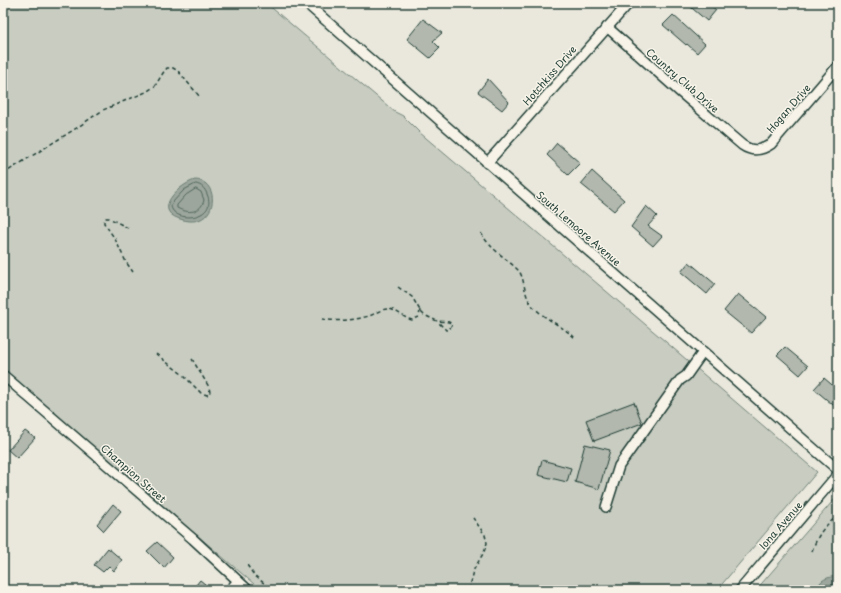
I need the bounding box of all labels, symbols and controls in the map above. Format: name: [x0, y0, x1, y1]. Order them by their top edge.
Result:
street label: Hotchkiss Drive: [519, 42, 579, 108]
street label: Country Club Drive: [643, 44, 723, 117]
street label: Hogan Drive: [763, 80, 813, 136]
street label: South Lemoore Avenue: [534, 187, 624, 269]
street label: Champion Street: [98, 440, 170, 506]
street label: Iona Avenue: [755, 498, 805, 552]

